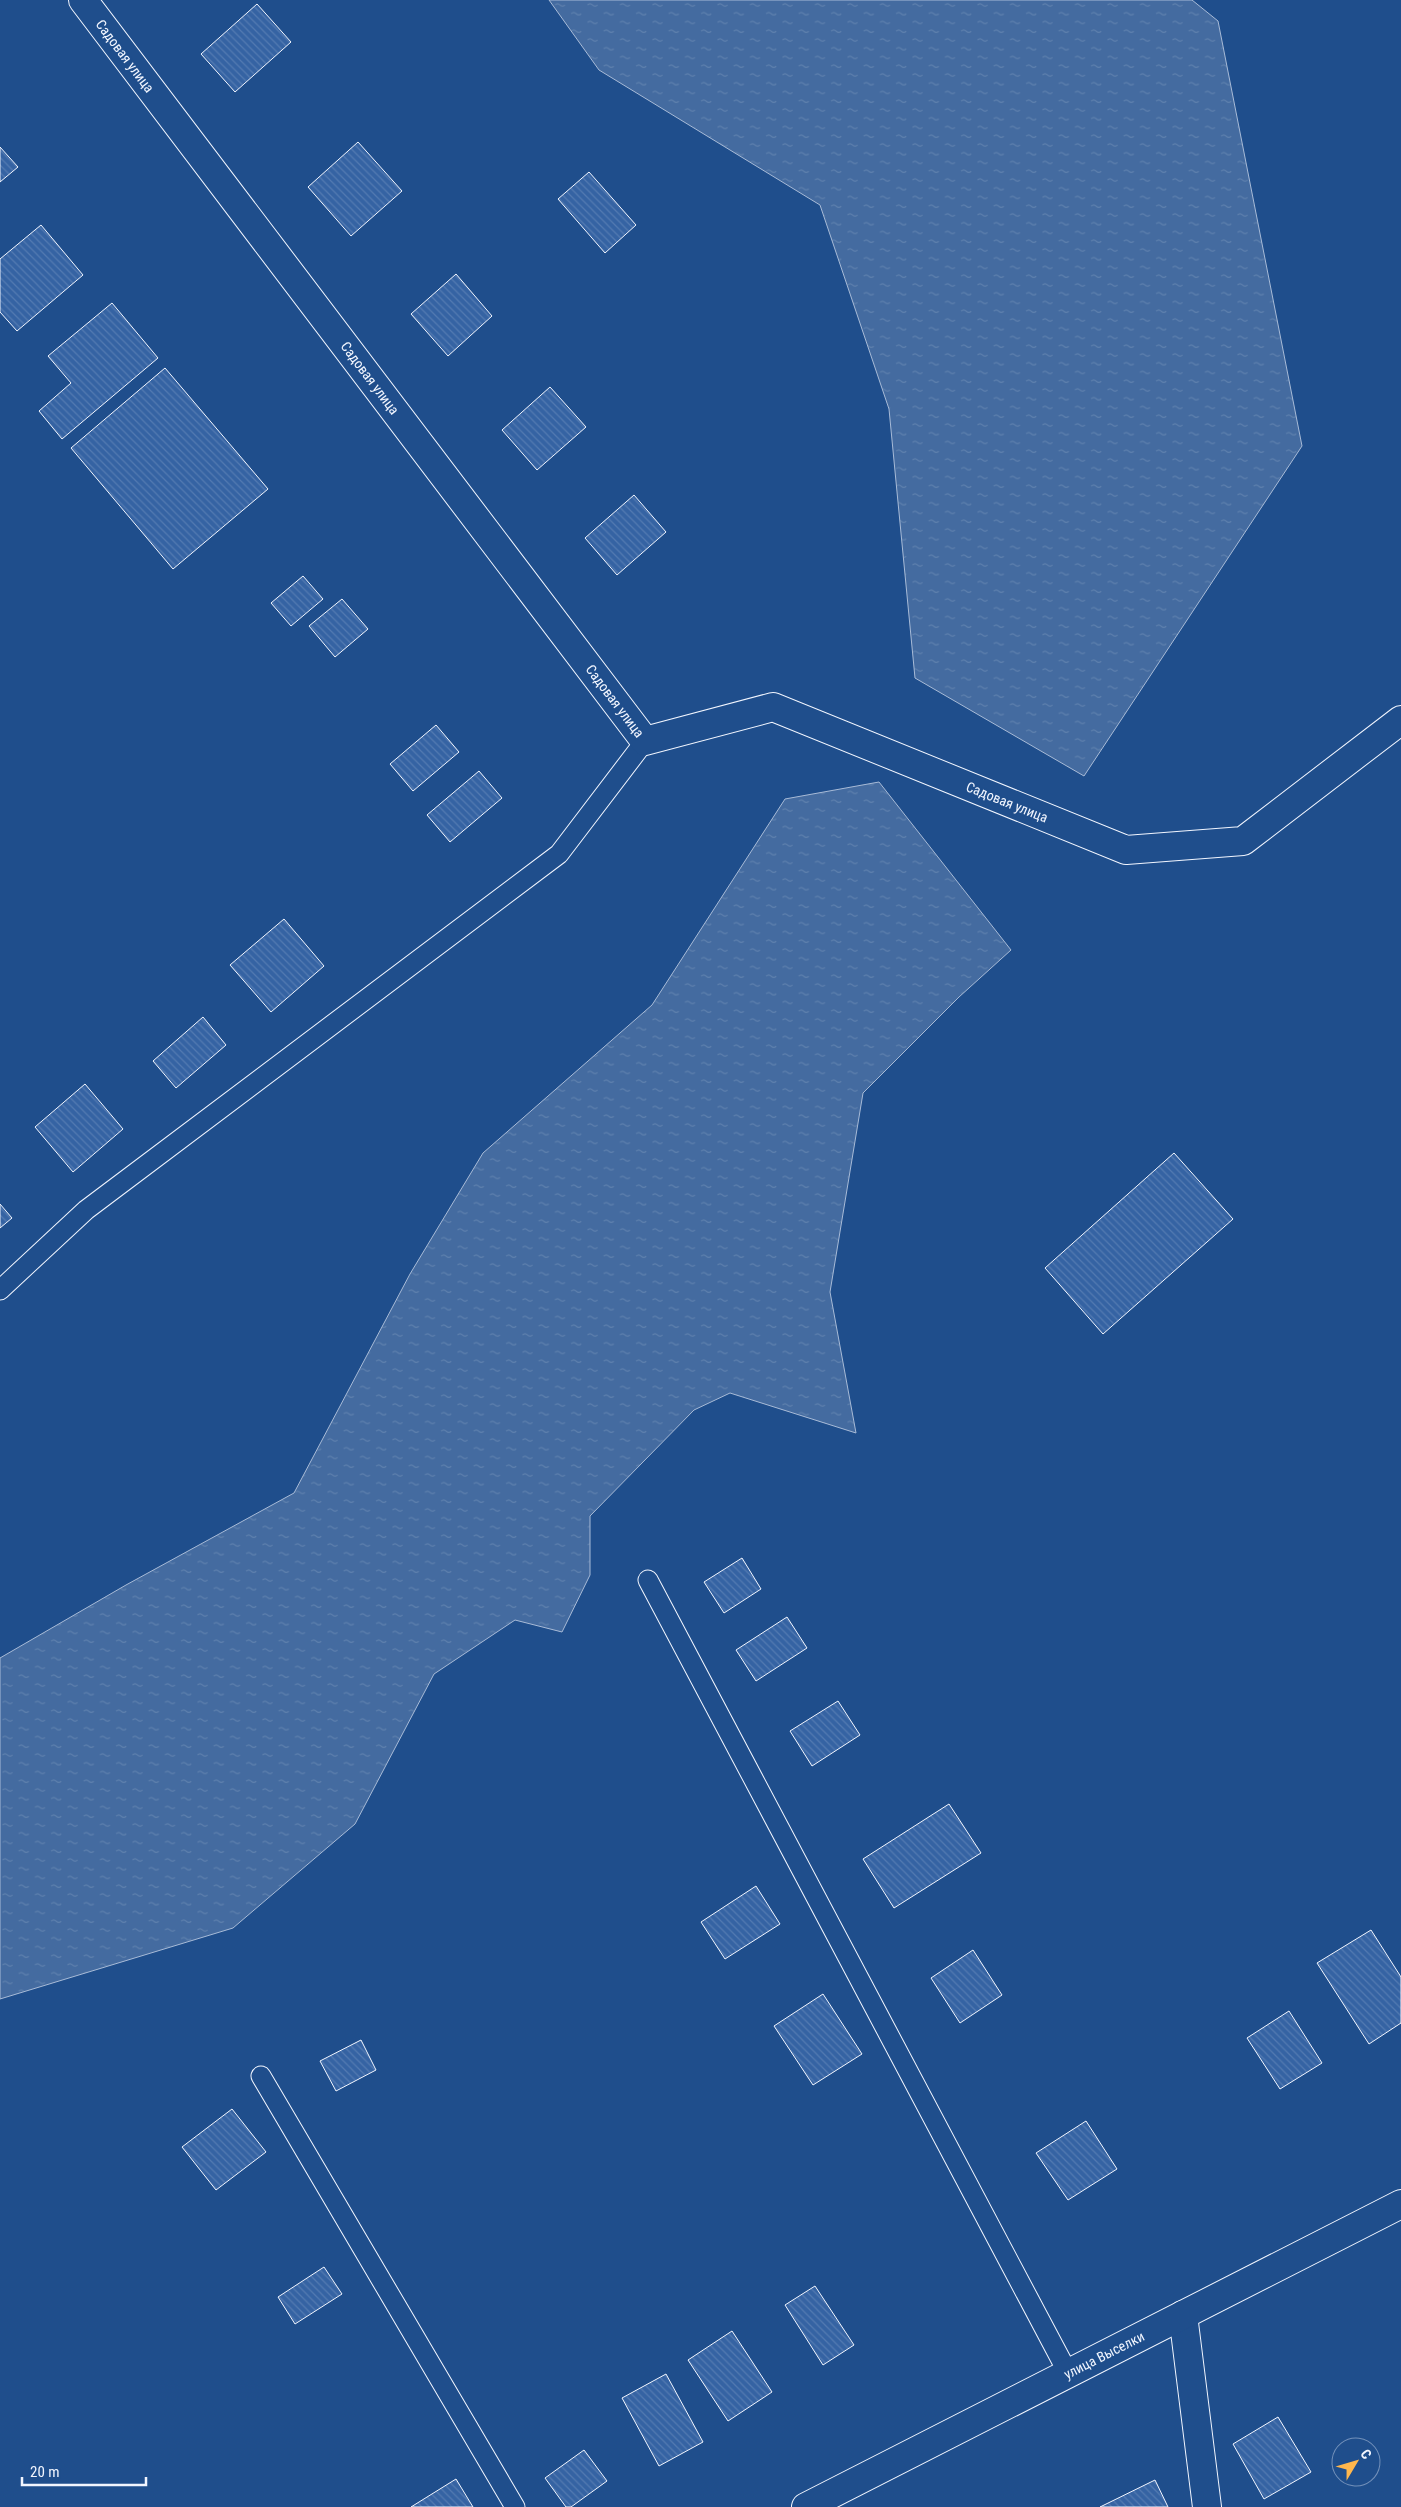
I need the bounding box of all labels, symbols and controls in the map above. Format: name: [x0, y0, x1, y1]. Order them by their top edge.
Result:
street label: Садовая улица: [92, 17, 158, 95]
street label: Садовая улица: [337, 339, 403, 417]
street label: Садовая улица: [582, 662, 648, 740]
street label: Садовая улица: [964, 778, 1050, 826]
street label: улица Выселки: [1061, 2328, 1147, 2382]
north arrow: [1331, 2437, 1381, 2487]
text: С: [1357, 2446, 1375, 2462]
scale bar: [22, 2454, 146, 2486]
text: 20 m: [30, 2463, 60, 2481]

